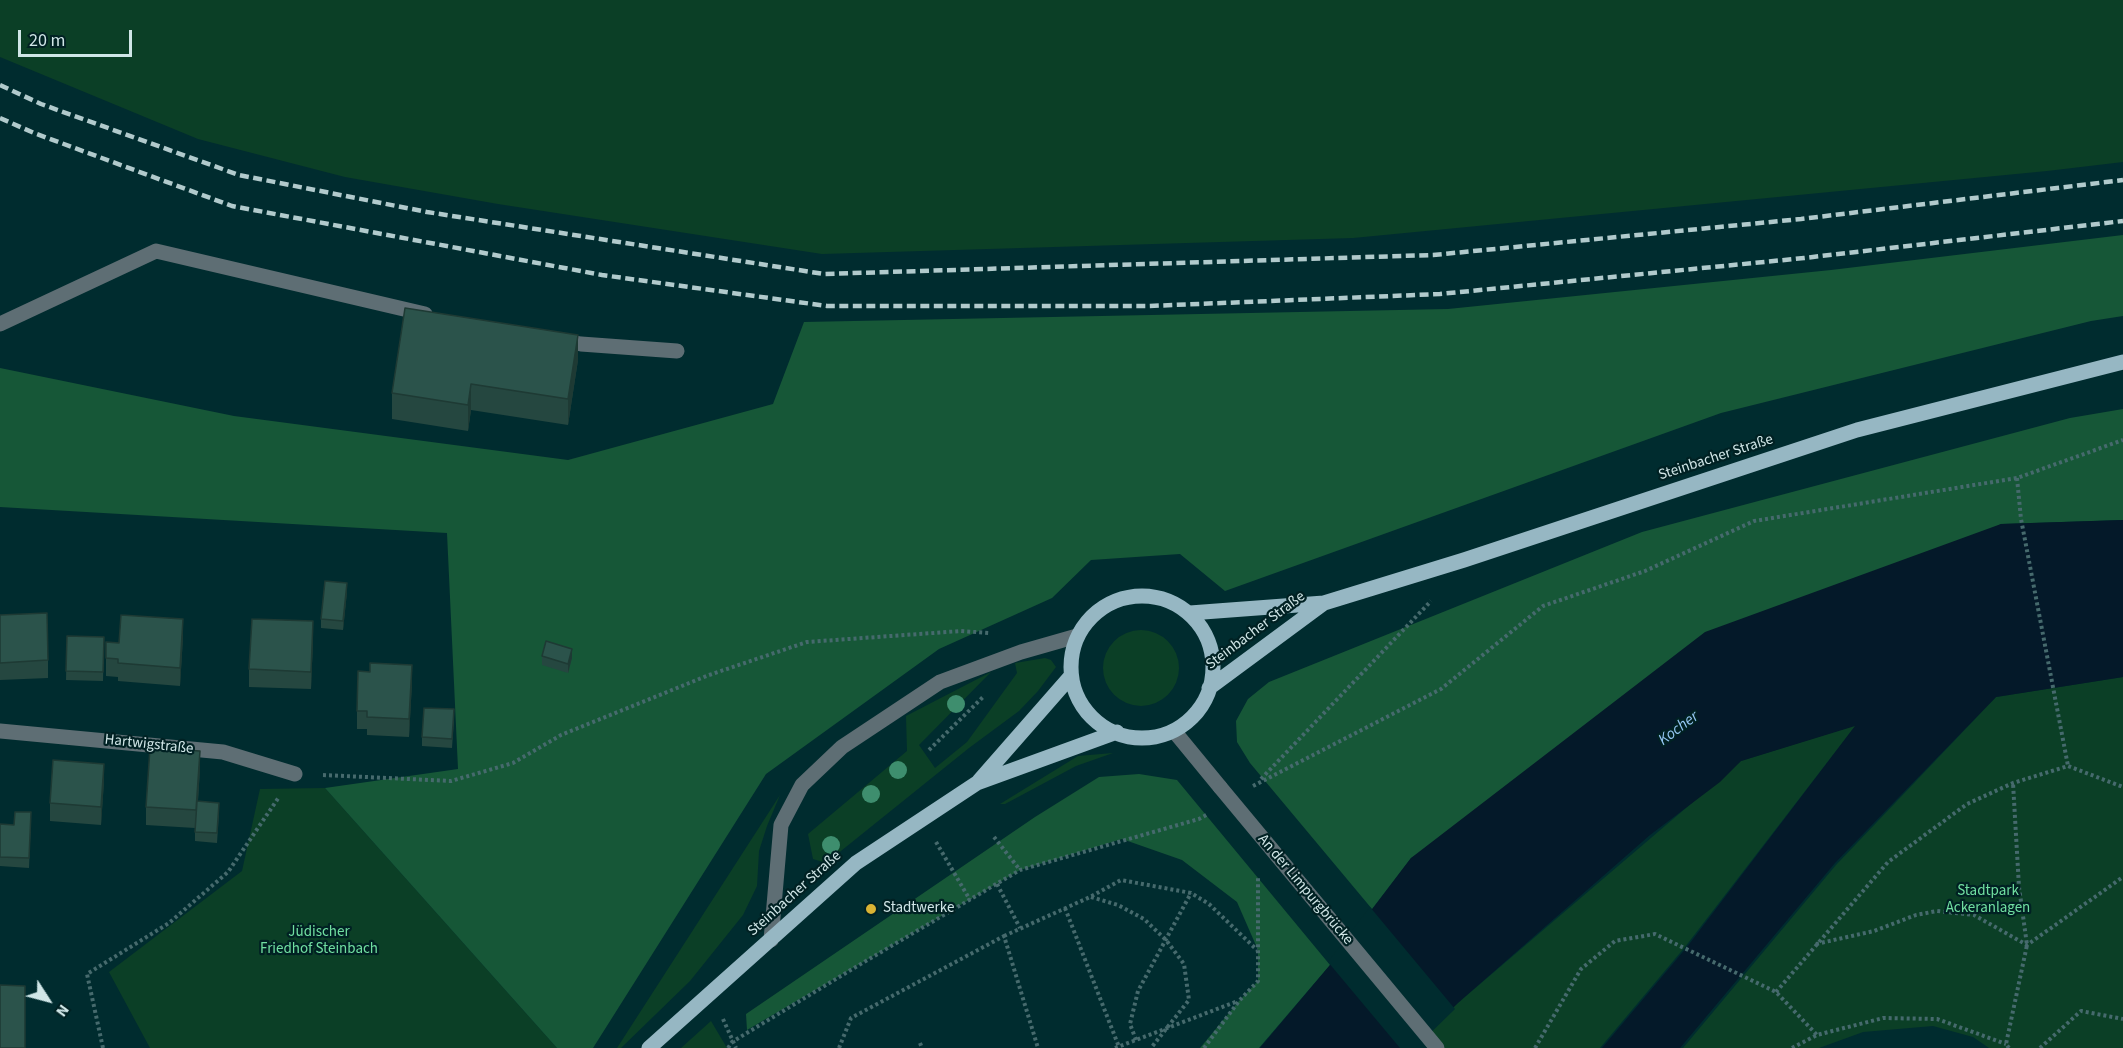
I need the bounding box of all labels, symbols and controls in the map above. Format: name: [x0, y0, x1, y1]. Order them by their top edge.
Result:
scale bar: [21, 18, 135, 56]
text: 20 m: [29, 28, 65, 53]
street label: Steinbacher Straße: [1656, 431, 1776, 485]
street label: Steinbacher Straße: [1203, 588, 1309, 674]
water label: Kocher: [1655, 708, 1703, 750]
street label: Hartwigstraße: [104, 731, 194, 759]
street label: An der Limpurgbrücke: [1253, 831, 1357, 949]
street label: Steinbacher Straße: [745, 847, 845, 941]
park label: Stadtpark Ackeranlagen: [1946, 883, 2030, 918]
place label: Stadtwerke: [883, 900, 954, 918]
marker: Stadtwerke: [864, 902, 878, 916]
park label: Jüdischer Friedhof Steinbach: [260, 924, 378, 959]
north arrow: [18, 970, 78, 1030]
text: N: [51, 1000, 75, 1021]

